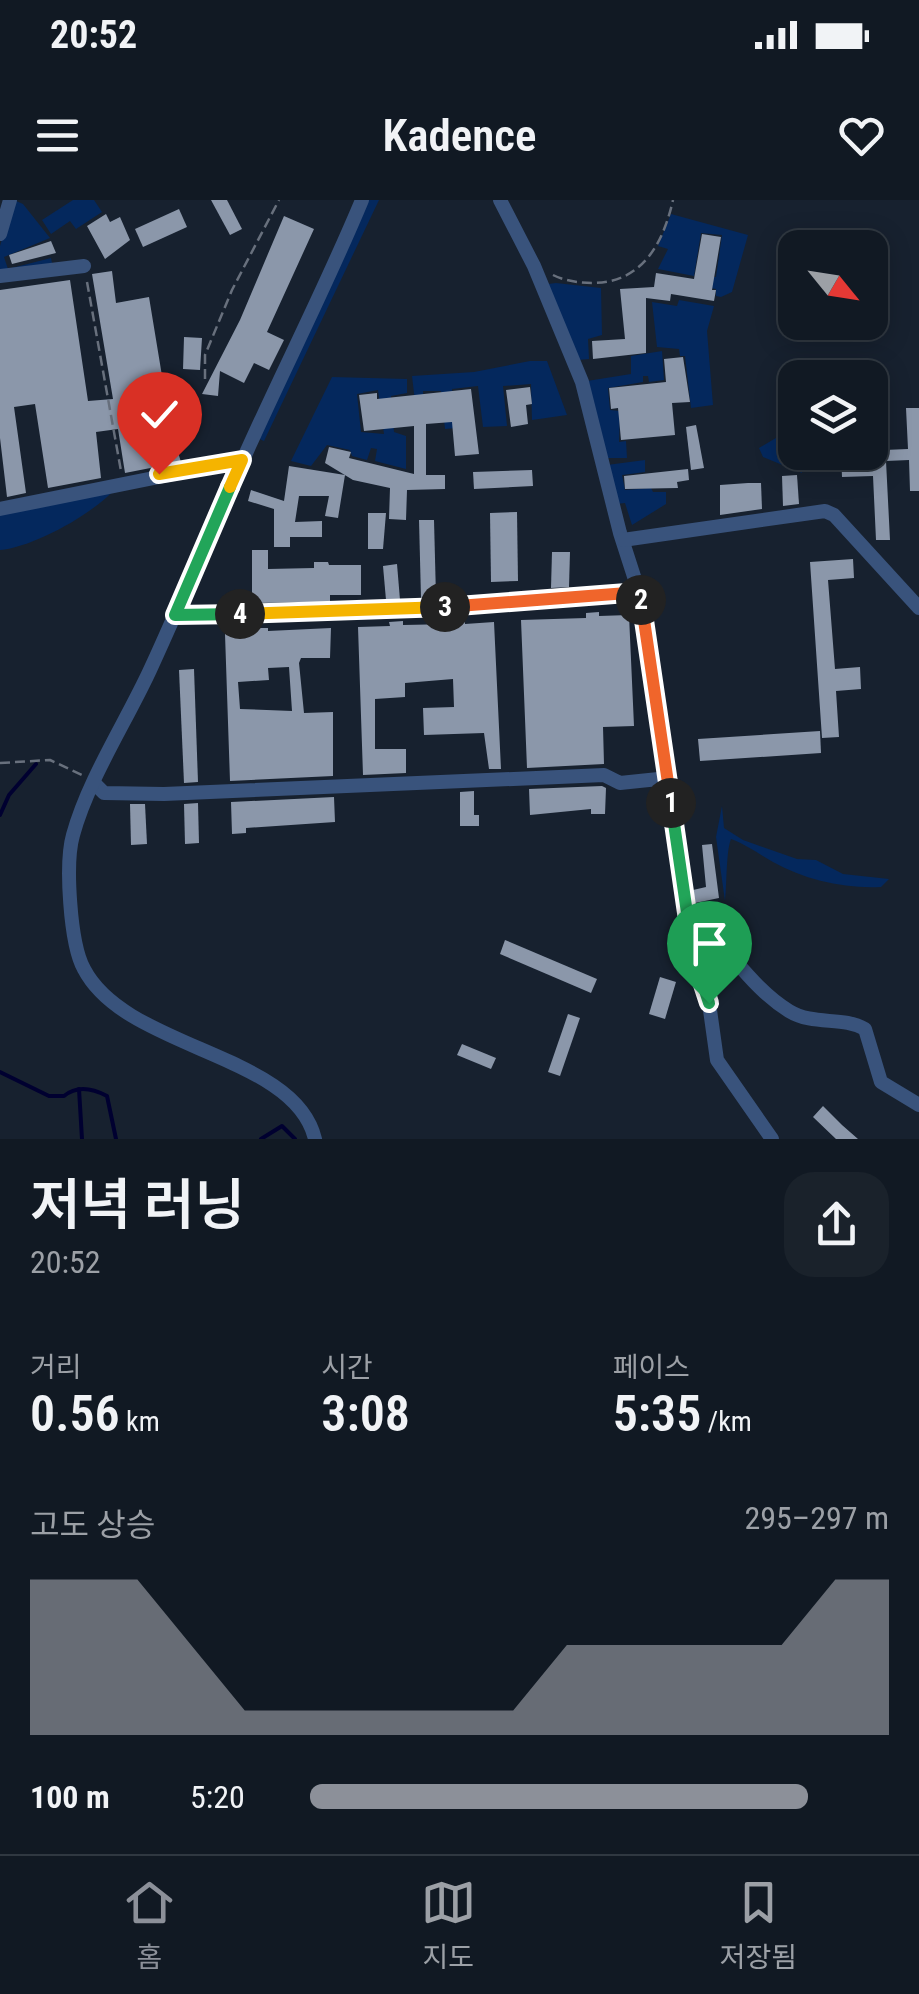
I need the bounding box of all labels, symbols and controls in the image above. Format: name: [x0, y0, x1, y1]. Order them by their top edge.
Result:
text: 20:52: [50, 13, 137, 57]
icon: menu: [30, 108, 85, 163]
icon: heart: [834, 108, 889, 163]
text: Kadence: [382, 109, 537, 162]
north arrow: [778, 230, 888, 340]
map controls: [778, 230, 888, 470]
button: layers: [778, 360, 888, 470]
pin: [117, 372, 202, 475]
icon: check: [132, 387, 187, 442]
pin: 2: [616, 575, 666, 625]
pin: 3: [420, 582, 470, 632]
text: 2: [634, 583, 648, 616]
pin: 4: [215, 589, 265, 639]
text: 3: [438, 590, 452, 623]
text: 4: [233, 597, 247, 630]
pin: 1: [646, 778, 696, 828]
text: 1: [664, 786, 678, 819]
pin: [667, 901, 752, 1004]
icon: arrive: [682, 916, 737, 971]
button: share: [784, 1172, 889, 1277]
text: 저녁 러닝: [30, 1173, 245, 1237]
text: 20:52: [30, 1243, 101, 1281]
text: 거리: [30, 1351, 82, 1384]
text: 시간: [321, 1351, 373, 1384]
text: 페이스: [613, 1351, 690, 1384]
text: 0.56: [30, 1385, 120, 1443]
text: 3:08: [321, 1385, 410, 1443]
text: 5:35: [613, 1385, 701, 1443]
text: km: [120, 1405, 160, 1438]
text: /km: [701, 1405, 752, 1438]
text: 295–297 m: [744, 1499, 889, 1537]
text: 고도 상승: [30, 1506, 155, 1544]
text: 100 m: [30, 1778, 110, 1816]
text: 5:20: [190, 1778, 245, 1816]
tab: 홈: [122, 1875, 177, 1975]
tab: 지도: [421, 1875, 476, 1975]
tab: 저장됨: [720, 1875, 797, 1975]

